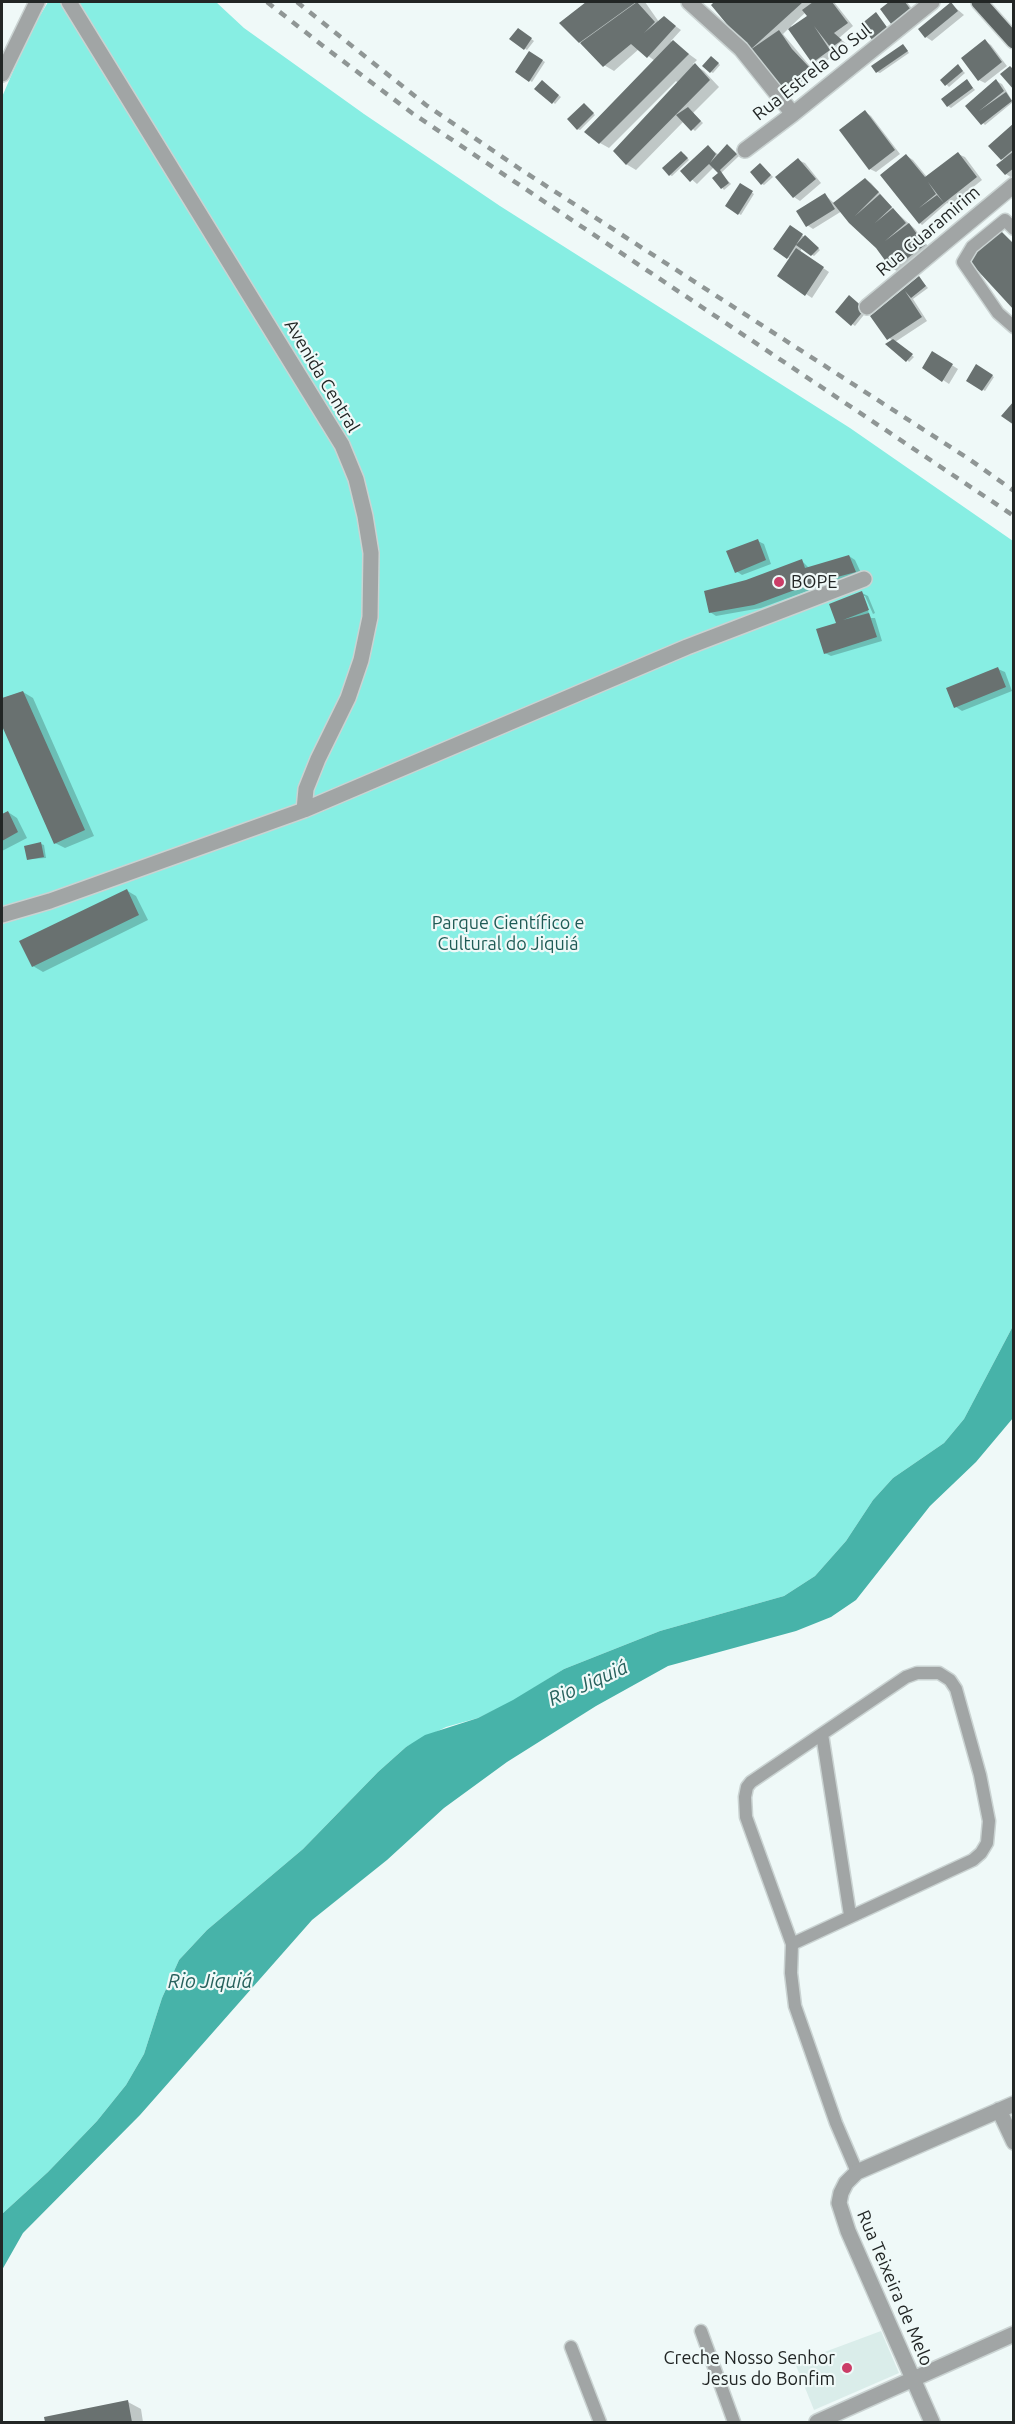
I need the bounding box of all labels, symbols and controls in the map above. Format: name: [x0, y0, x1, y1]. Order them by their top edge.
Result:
street label: Rua Estrela do Sul: [748, 19, 876, 125]
street label: Rua Guaramirim: [872, 181, 984, 281]
street label: Avenida Central: [280, 316, 364, 436]
place label: BOPE: [791, 571, 837, 593]
marker: BOPE: [772, 575, 786, 589]
park label: Parque Científico e Cultural do Jiquiá: [432, 912, 584, 954]
water label: Rio Jiquiá: [545, 1655, 631, 1711]
water label: Rio Jiquiá: [168, 1969, 252, 1993]
street label: Rua Teixeira de Melo: [852, 2207, 938, 2369]
place label: Creche Nosso Senhor Jesus do Bonfim: [664, 2347, 835, 2390]
marker: Creche Nosso Senhor Jesus do Bonfim: [840, 2361, 854, 2375]

